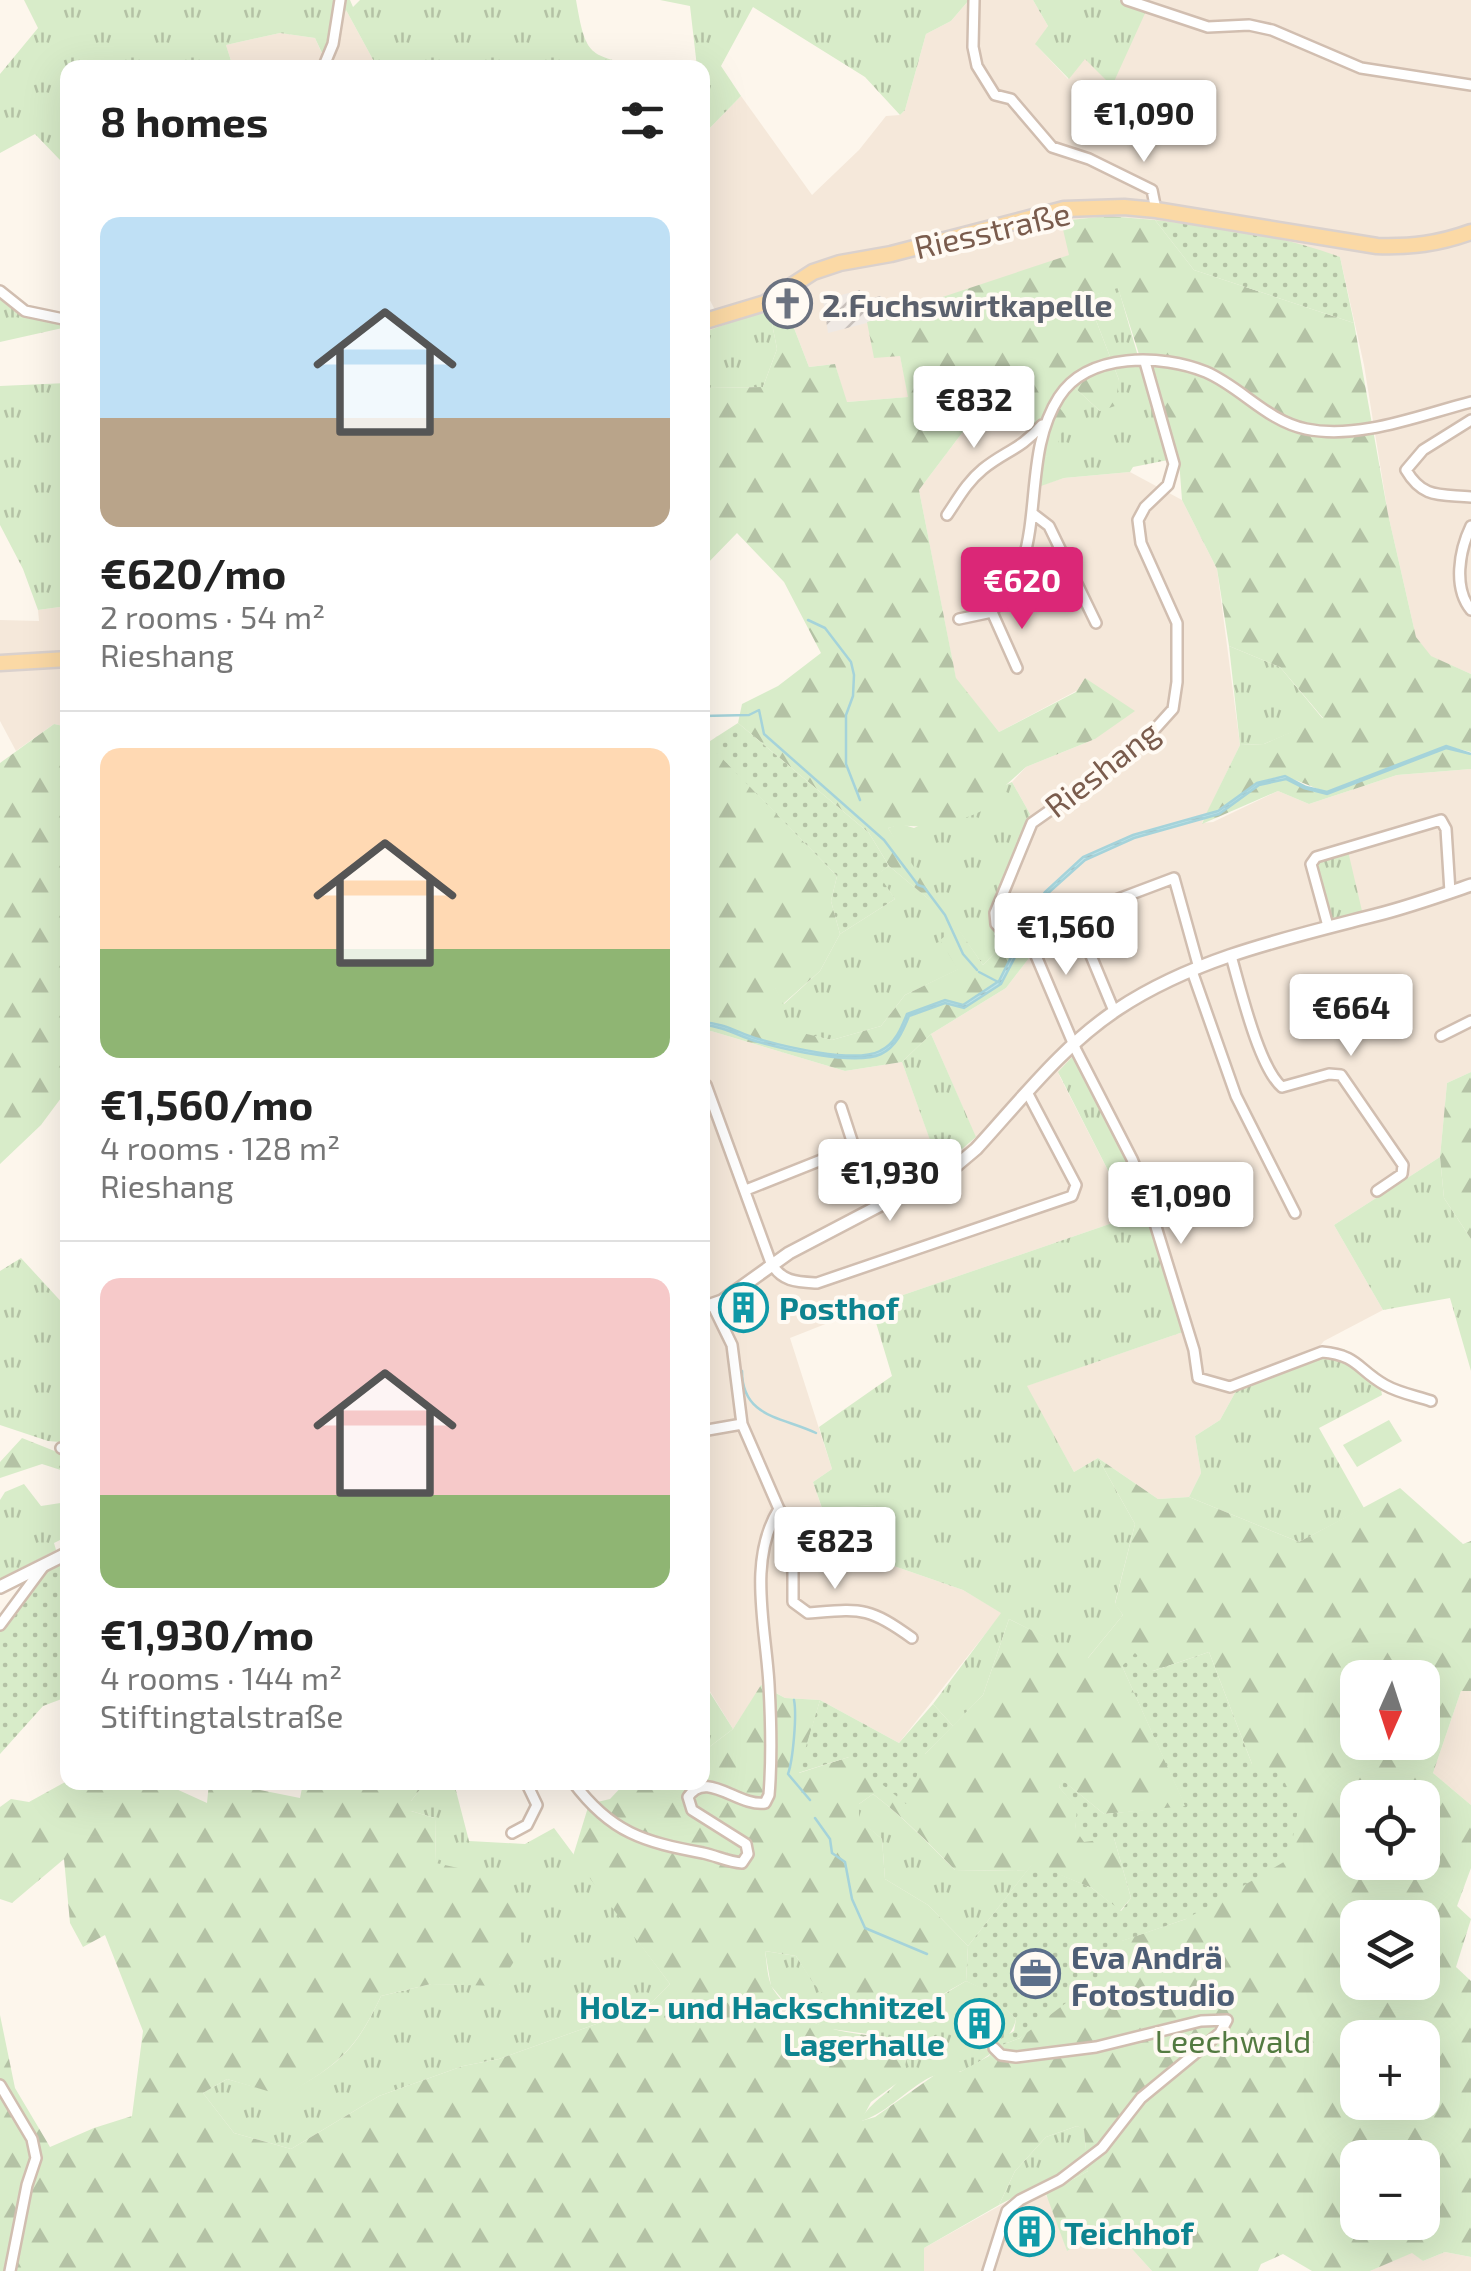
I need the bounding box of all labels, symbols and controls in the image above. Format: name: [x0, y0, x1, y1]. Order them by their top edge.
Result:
pin: €1,090: [1063, 80, 1225, 165]
icon: filters: [615, 93, 670, 148]
text: €1,090: [1093, 93, 1195, 131]
text: 8 homes: [100, 95, 268, 145]
street label: Riesstraße: [910, 193, 1074, 265]
church icon: 2.Fuchswirtkapelle: [761, 278, 813, 330]
icon: home: [295, 282, 475, 462]
place label: 2.Fuchswirtkapelle: [822, 285, 1113, 323]
pin: €832: [915, 366, 1033, 451]
text: €832: [935, 379, 1013, 417]
text: €620/mo: [100, 547, 286, 597]
pin: €620: [963, 547, 1081, 632]
text: €620: [983, 560, 1061, 598]
text: 2 rooms · 54 m²: [100, 597, 325, 635]
text: Rieshang: [100, 635, 234, 673]
street label: Rieshang: [1037, 712, 1166, 824]
icon: home: [295, 813, 475, 993]
pin: €1,560: [985, 893, 1147, 978]
text: €1,560: [1017, 906, 1115, 944]
pin: €664: [1292, 974, 1410, 1059]
text: €664: [1312, 987, 1390, 1025]
text: €1,560/mo: [100, 1078, 313, 1128]
text: 4 rooms · 128 m²: [100, 1128, 340, 1166]
pin: €1,930: [809, 1139, 971, 1224]
text: €1,930: [840, 1152, 940, 1190]
pin: €1,090: [1100, 1162, 1262, 1247]
text: Rieshang: [100, 1166, 234, 1204]
text: €1,090: [1130, 1175, 1232, 1213]
building icon: Posthof: [718, 1281, 770, 1333]
place label: Posthof: [779, 1288, 900, 1326]
icon: home: [295, 1343, 475, 1523]
pin: €823: [776, 1507, 894, 1592]
text: €823: [796, 1520, 874, 1558]
text: €1,930/mo: [100, 1608, 314, 1658]
text: 4 rooms · 144 m²: [100, 1658, 342, 1696]
north arrow: [1340, 1660, 1440, 1760]
map controls: [1340, 1660, 1440, 2240]
text: Stiftingtalstraße: [100, 1696, 344, 1734]
button: locate: [1340, 1780, 1440, 1880]
button: layers: [1340, 1900, 1440, 2000]
place label: Eva Andrä Fotostudio: [1071, 1937, 1235, 2012]
office icon: Eva Andrä Fotostudio: [1010, 1948, 1062, 2000]
place label: Holz- und Hackschnitzel Lagerhalle: [579, 1987, 946, 2062]
building icon: Holz- und Hackschnitzel Lagerhalle: [954, 1998, 1006, 2050]
button: +: [1340, 2020, 1440, 2120]
park label: Leechwald: [1155, 2021, 1311, 2059]
button: −: [1340, 2140, 1440, 2240]
building icon: Teichhof: [1003, 2206, 1055, 2258]
place label: Teichhof: [1064, 2213, 1194, 2251]

